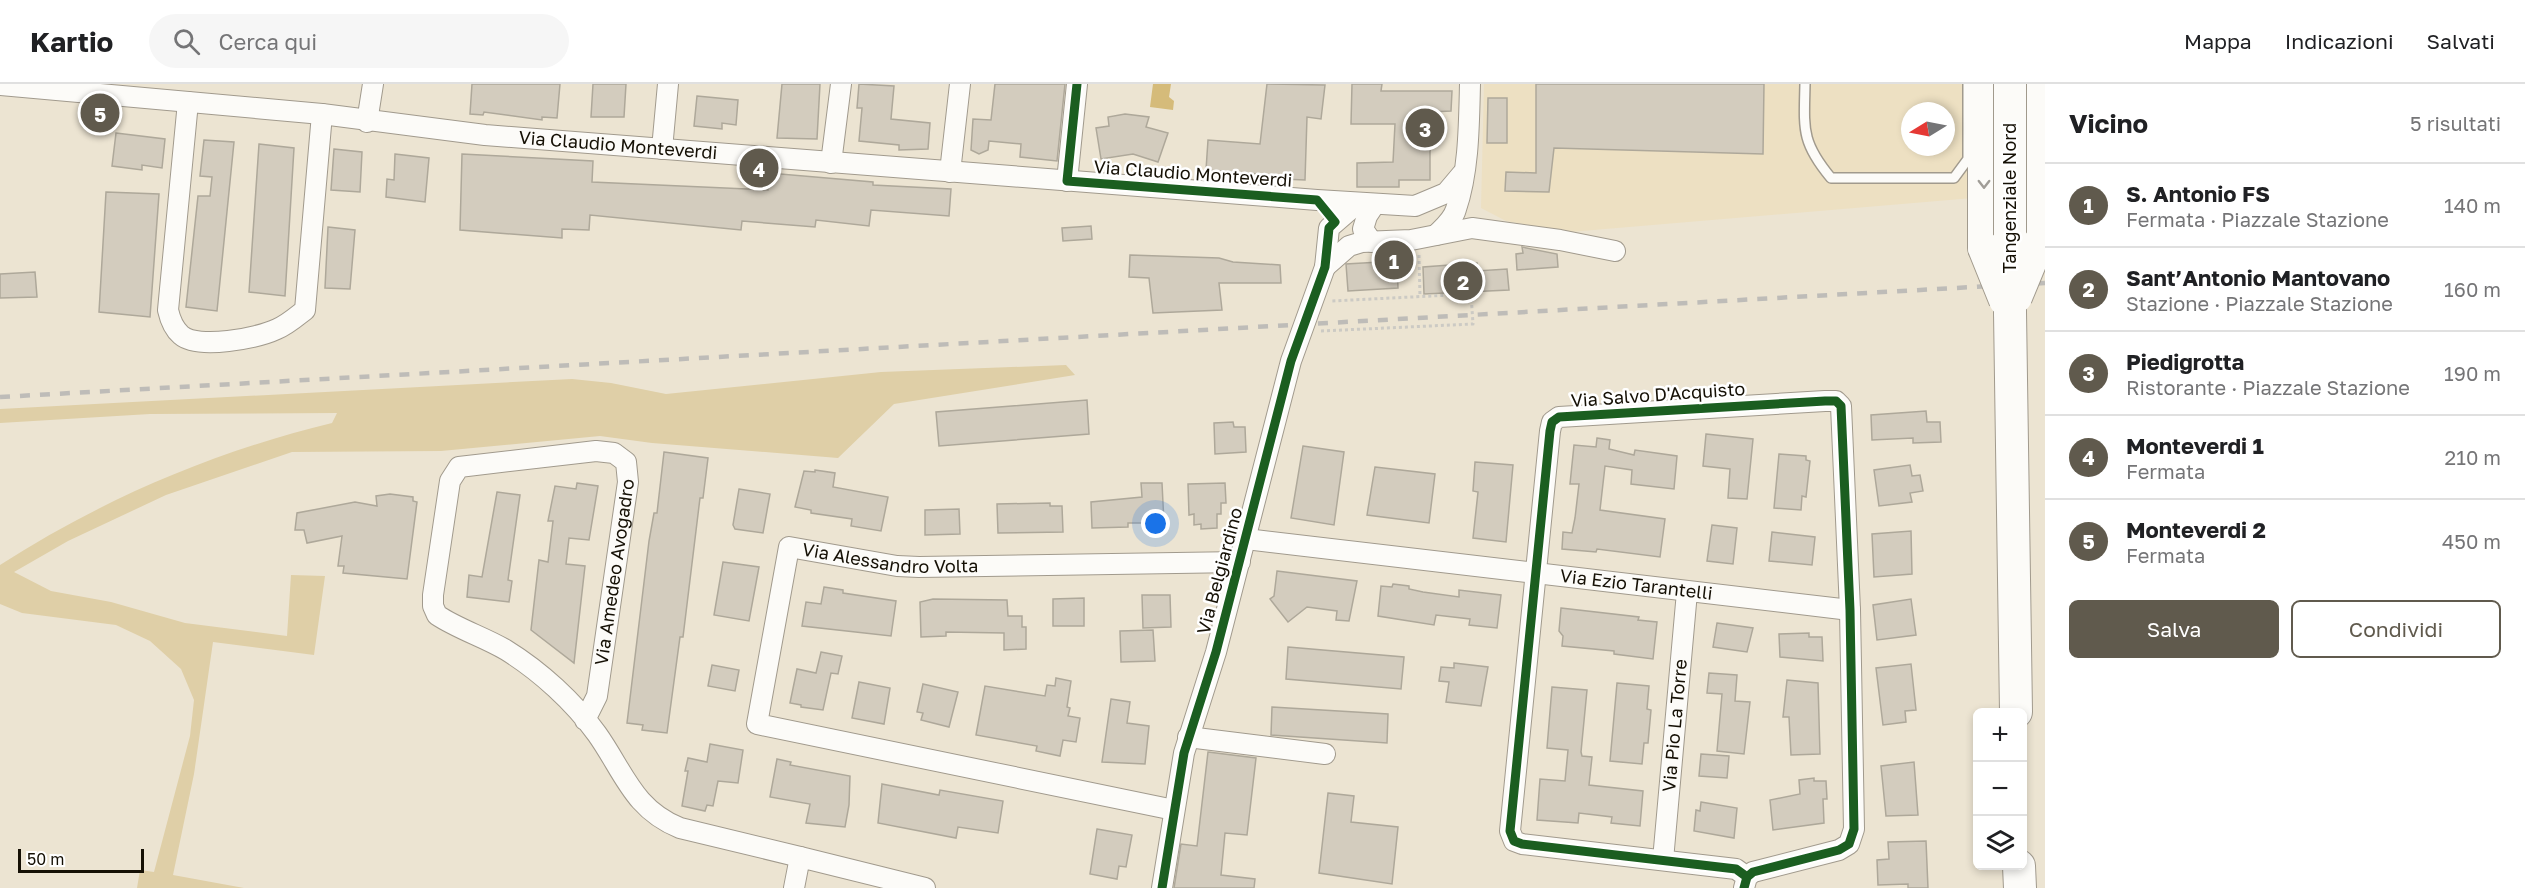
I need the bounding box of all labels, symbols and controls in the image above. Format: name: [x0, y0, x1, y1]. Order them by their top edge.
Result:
search box: [149, 14, 569, 68]
text: Kartio: [30, 25, 113, 58]
icon: search: [170, 25, 203, 58]
text: Cerca qui: [218, 28, 317, 55]
text: Mappa: [2184, 28, 2252, 54]
text: Indicazioni: [2285, 28, 2394, 54]
text: Salvati: [2427, 28, 2495, 54]
pin: 5: [80, 90, 120, 135]
north arrow: [1901, 102, 1955, 156]
pin: 3: [1406, 106, 1444, 150]
text: Vicino: [2069, 108, 2148, 139]
text: 5 risultati: [2410, 111, 2501, 135]
street label: Tangenziale Nord: [1998, 123, 2020, 273]
street label: Via Claudio Monteverdi: [518, 126, 718, 163]
pin: 4: [740, 146, 778, 190]
street label: Via Claudio Monteverdi: [1093, 155, 1293, 191]
one-way arrow: [1978, 180, 1990, 189]
text: S. Antonio FS: [2126, 180, 2270, 207]
text: 1: [2083, 193, 2094, 217]
text: 140 m: [2444, 193, 2501, 217]
text: Fermata · Piazzale Stazione: [2126, 207, 2389, 231]
pin: 1: [1374, 238, 1414, 282]
pin: 2: [1444, 258, 1482, 304]
text: Sant’Antonio Mantovano: [2126, 264, 2390, 291]
text: 2: [2082, 277, 2095, 301]
text: 160 m: [2444, 277, 2501, 301]
text: Stazione · Piazzale Stazione: [2126, 291, 2393, 315]
text: Piedigrotta: [2126, 348, 2244, 375]
text: 3: [2082, 361, 2095, 385]
text: 190 m: [2444, 361, 2501, 385]
text: Ristorante · Piazzale Stazione: [2126, 375, 2410, 399]
street label: Via Salvo D'Acquisto: [1570, 377, 1746, 411]
text: Monteverdi 1: [2126, 432, 2264, 459]
text: 4: [2082, 445, 2095, 469]
text: 210 m: [2445, 445, 2501, 469]
text: Fermata: [2126, 459, 2205, 483]
street label: Via Amedeo Avogadro: [590, 477, 638, 667]
street label: Via Belgiardino: [1192, 505, 1247, 637]
your location: [1141, 509, 1170, 538]
text: Monteverdi 2: [2126, 516, 2266, 543]
text: 5: [2082, 529, 2095, 553]
text: 450 m: [2442, 529, 2501, 553]
street label: Via Alessandro Volta: [801, 538, 979, 577]
text: Fermata: [2126, 543, 2205, 567]
street label: Via Ezio Tarantelli: [1559, 564, 1714, 604]
button: Salva: [2069, 600, 2279, 658]
button: Condividi: [2291, 600, 2501, 658]
street label: Via Pio La Torre: [1657, 658, 1691, 793]
map controls: [1973, 708, 2027, 870]
button: +: [1973, 708, 2027, 762]
button: −: [1973, 762, 2027, 816]
button: layers: [1973, 816, 2027, 870]
scale bar: [18, 846, 144, 874]
text: 50 m: [27, 849, 64, 869]

